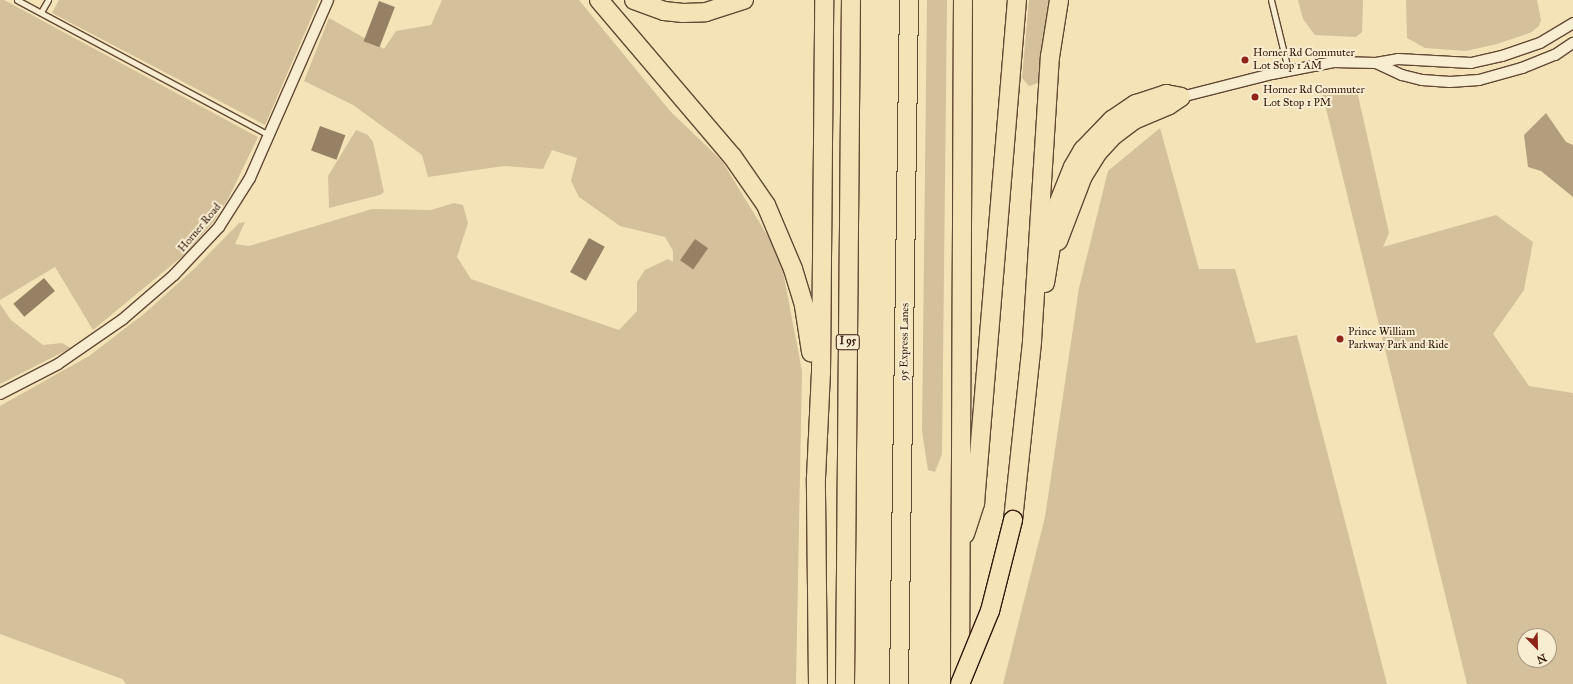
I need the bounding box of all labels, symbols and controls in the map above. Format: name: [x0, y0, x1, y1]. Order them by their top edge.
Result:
place label: Horner Rd Commuter Lot Stop 1 AM: [1253, 47, 1355, 73]
marker: Horner Rd Commuter Lot Stop 1 AM: [1240, 55, 1250, 65]
place label: Horner Rd Commuter Lot Stop 1 PM: [1263, 84, 1365, 110]
marker: Horner Rd Commuter Lot Stop 1 PM: [1250, 92, 1260, 102]
street label: Horner Road: [176, 201, 224, 255]
street label: 95 Express Lanes: [898, 303, 912, 381]
place label: Prince William Parkway Park and Ride: [1348, 326, 1449, 352]
road number: I 95: [835, 334, 861, 350]
marker: Prince William Parkway Park and Ride: [1335, 334, 1345, 344]
north arrow: [1517, 628, 1557, 668]
text: N: [1535, 651, 1548, 666]

